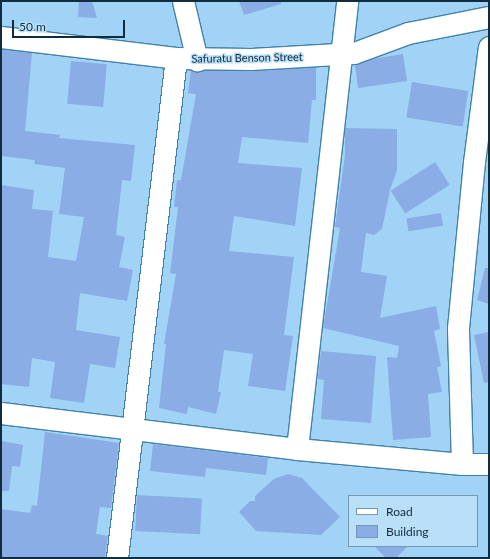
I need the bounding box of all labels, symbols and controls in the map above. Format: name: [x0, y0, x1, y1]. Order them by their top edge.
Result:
scale bar: [14, 12, 127, 38]
text: 50 m: [19, 19, 46, 34]
street label: Safuratu Benson Street: [191, 50, 303, 66]
legend: [348, 495, 478, 547]
text: Road: [386, 504, 413, 519]
text: Building: [386, 524, 429, 539]

